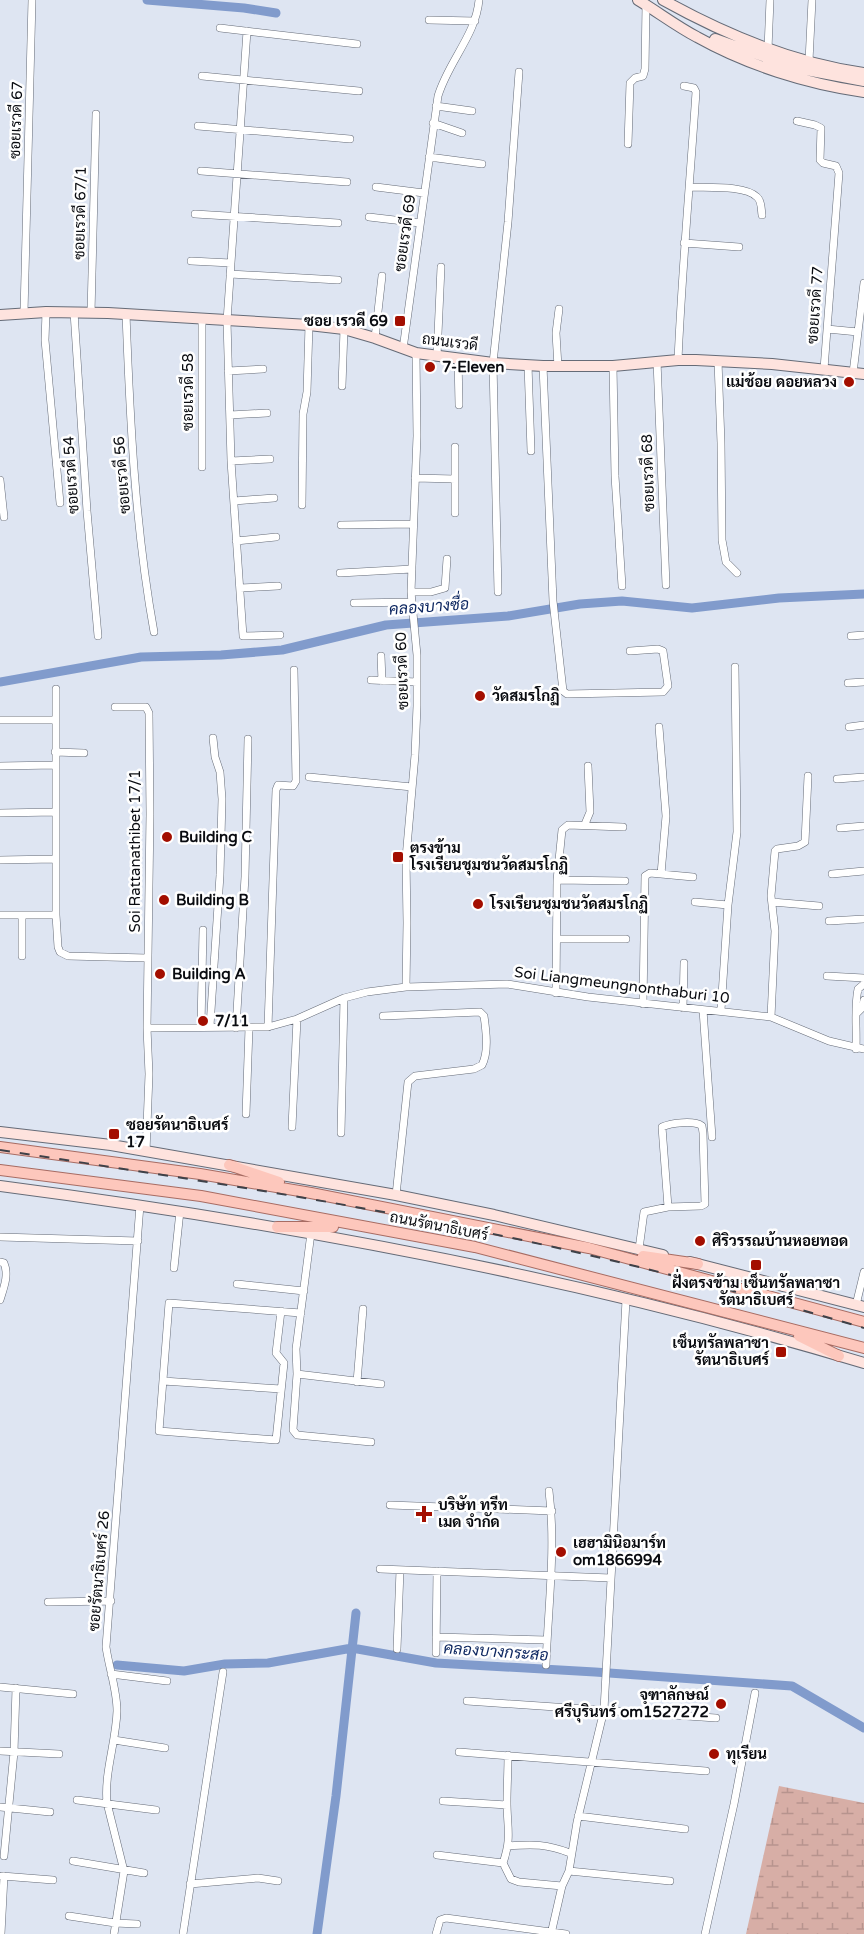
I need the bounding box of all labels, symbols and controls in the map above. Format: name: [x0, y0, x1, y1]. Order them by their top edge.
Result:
street label: ซอยเรวดี 67: [5, 81, 26, 159]
street label: ซอยเรวดี 67/1: [69, 166, 90, 260]
street label: ซอยเรวดี 69: [390, 193, 419, 273]
street label: ซอยเรวดี 77: [802, 265, 827, 344]
place label: ซอย เรวดี 69: [304, 311, 388, 330]
marker: ซอย เรวดี 69: [393, 314, 407, 328]
street label: ถนนเรวดี: [421, 329, 479, 354]
street label: ซอยเรวดี 58: [178, 353, 197, 431]
place label: 7-Eleven: [442, 358, 504, 376]
marker: 7-Eleven: [423, 360, 437, 374]
place label: แม่ช้อย ดอยหลวง: [726, 372, 837, 391]
marker: แม่ช้อย ดอยหลวง: [842, 375, 856, 389]
street label: ซอยเรวดี 68: [637, 434, 658, 512]
street label: ซอยเรวดี 56: [109, 435, 134, 515]
street label: ซอยเรวดี 54: [58, 436, 83, 515]
water label: คลองบางซื่อ: [388, 589, 470, 620]
street label: ซอยเรวดี 60: [391, 632, 412, 710]
place label: วัดสมรโกฏิ: [492, 685, 560, 706]
marker: วัดสมรโกฏิ: [473, 689, 487, 703]
street label: Soi Rattanathibet 17/1: [126, 770, 144, 932]
place label: Building C: [179, 828, 253, 847]
marker: Building C: [160, 830, 174, 844]
place label: ตรงข้าม โรงเรียนชุมชนวัดสมรโกฏิ: [409, 838, 568, 876]
marker: ตรงข้าม โรงเรียนชุมชนวัดสมรโกฏิ: [391, 850, 405, 864]
place label: Building B: [176, 891, 249, 910]
marker: Building B: [157, 893, 171, 907]
place label: โรงเรียนชุมชนวัดสมรโกฏิ: [489, 893, 648, 915]
marker: โรงเรียนชุมชนวัดสมรโกฏิ: [471, 897, 485, 911]
street label: Soi Liangmeungnonthaburi 10: [513, 963, 731, 1007]
place label: Building A: [172, 965, 246, 984]
marker: Building A: [153, 967, 167, 981]
place label: 7/11: [215, 1012, 249, 1030]
marker: 7/11: [196, 1014, 210, 1028]
place label: ซอยรัตนาธิเบศร์ 17: [126, 1115, 230, 1151]
marker: ซอยรัตนาธิเบศร์ 17: [107, 1127, 121, 1141]
street label: ถนนรัตนาธิเบศร์: [388, 1207, 490, 1244]
place label: ศิริวรรณบ้านหอยทอด: [712, 1231, 848, 1250]
marker: ศิริวรรณบ้านหอยทอด: [693, 1234, 707, 1248]
marker: ฝั่งตรงข้าม เซ็นทรัลพลาซา รัตนาธิเบศร์: [749, 1258, 763, 1272]
place label: ฝั่งตรงข้าม เซ็นทรัลพลาซา รัตนาธิเบศร์: [672, 1268, 840, 1309]
place label: เซ็นทรัลพลาซา รัตนาธิเบศร์: [672, 1332, 770, 1369]
marker: เซ็นทรัลพลาซา รัตนาธิเบศร์: [774, 1345, 788, 1359]
place label: บริษัท ทรีท เมด จำกัด: [438, 1495, 508, 1531]
marker: บริษัท ทรีท เมด จำกัด: [415, 1505, 433, 1523]
street label: ซอยรัตนาธิเบศร์ 26: [84, 1510, 113, 1632]
place label: เฮฮามินิอมาร์ท om1866994: [573, 1533, 666, 1569]
marker: เฮฮามินิอมาร์ท om1866994: [554, 1545, 568, 1559]
water label: คลองบางกระสอ: [443, 1638, 549, 1666]
place label: จุฑาลักษณ์ ศรีบุรินทร์ om1527272: [555, 1685, 710, 1723]
marker: จุฑาลักษณ์ ศรีบุรินทร์ om1527272: [714, 1697, 728, 1711]
place label: ทุเรียน: [726, 1744, 767, 1765]
marker: ทุเรียน: [707, 1747, 721, 1761]

